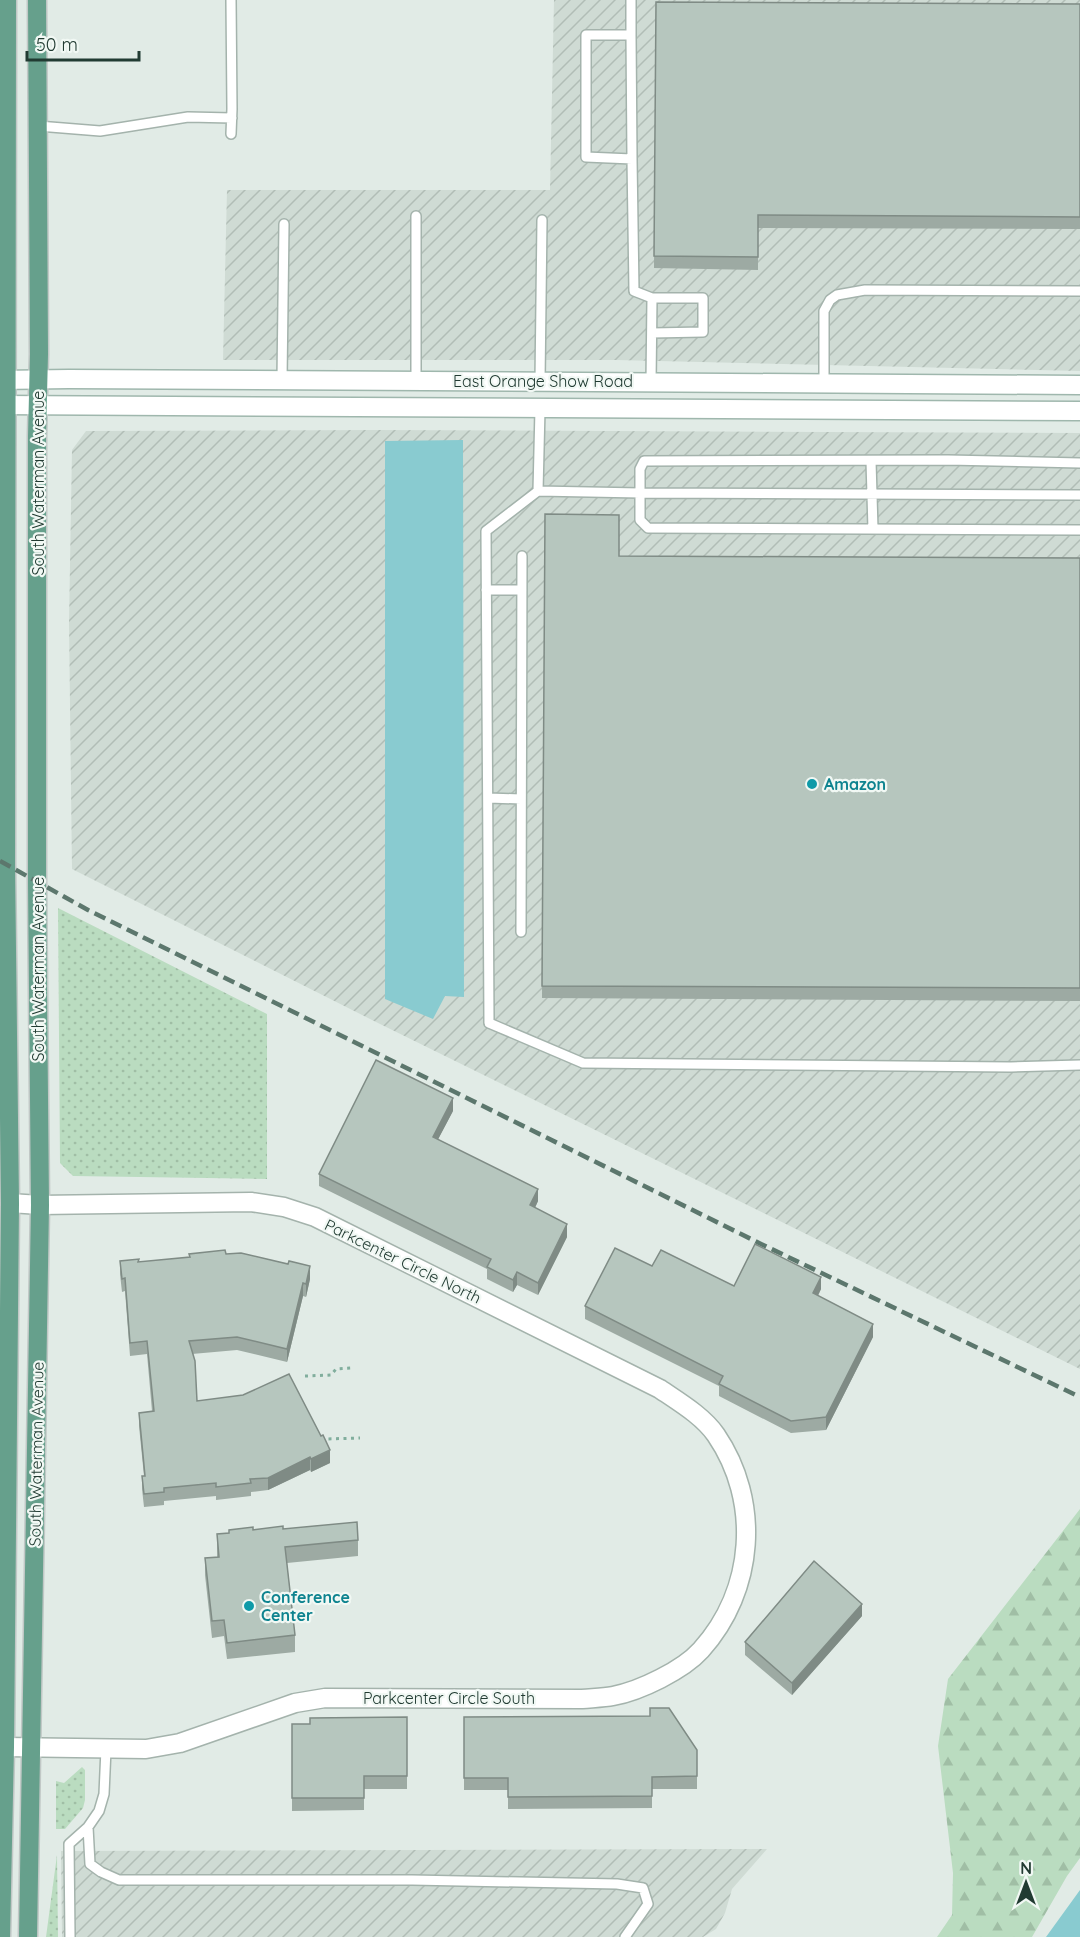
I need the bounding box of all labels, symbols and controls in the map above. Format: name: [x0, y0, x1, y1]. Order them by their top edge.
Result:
scale bar: [27, 24, 140, 62]
text: 50 m: [36, 33, 78, 56]
street label: East Orange Show Road: [453, 371, 633, 391]
street label: South Waterman Avenue: [28, 391, 48, 575]
place label: Amazon: [824, 774, 886, 794]
marker: Amazon: [805, 777, 819, 791]
street label: South Waterman Avenue: [28, 877, 48, 1061]
street label: Parkcenter Circle North: [321, 1214, 485, 1308]
street label: South Waterman Avenue: [24, 1361, 48, 1547]
place label: Conference Center: [261, 1587, 350, 1625]
marker: Conference Center: [242, 1599, 256, 1613]
street label: Parkcenter Circle South: [363, 1688, 535, 1708]
north arrow: [996, 1853, 1056, 1913]
text: N: [1020, 1858, 1032, 1878]

